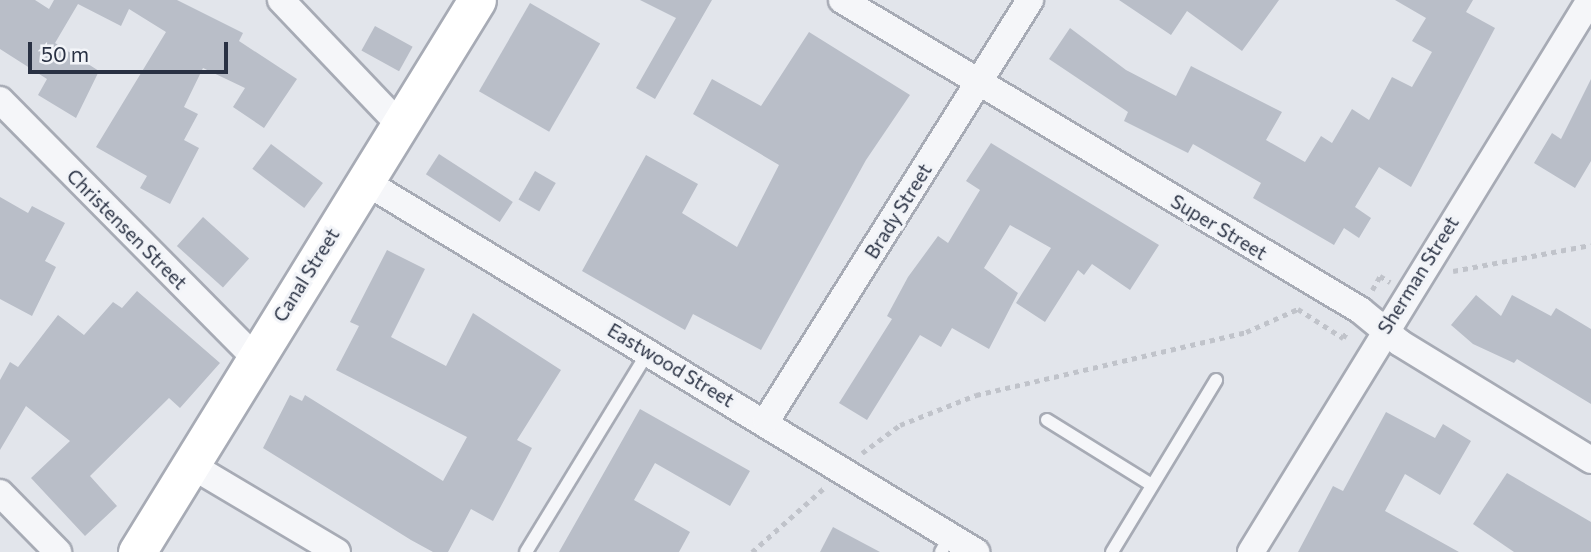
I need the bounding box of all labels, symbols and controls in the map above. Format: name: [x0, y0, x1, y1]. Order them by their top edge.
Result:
scale bar: [32, 28, 231, 72]
text: 50 m: [41, 41, 89, 66]
street label: Brady Street: [860, 159, 936, 263]
street label: Christensen Street: [62, 164, 192, 294]
street label: Super Street: [1167, 189, 1271, 265]
street label: Sherman Street: [1373, 212, 1463, 338]
street label: Canal Street: [268, 224, 344, 326]
street label: Eastwood Street: [604, 318, 738, 412]

